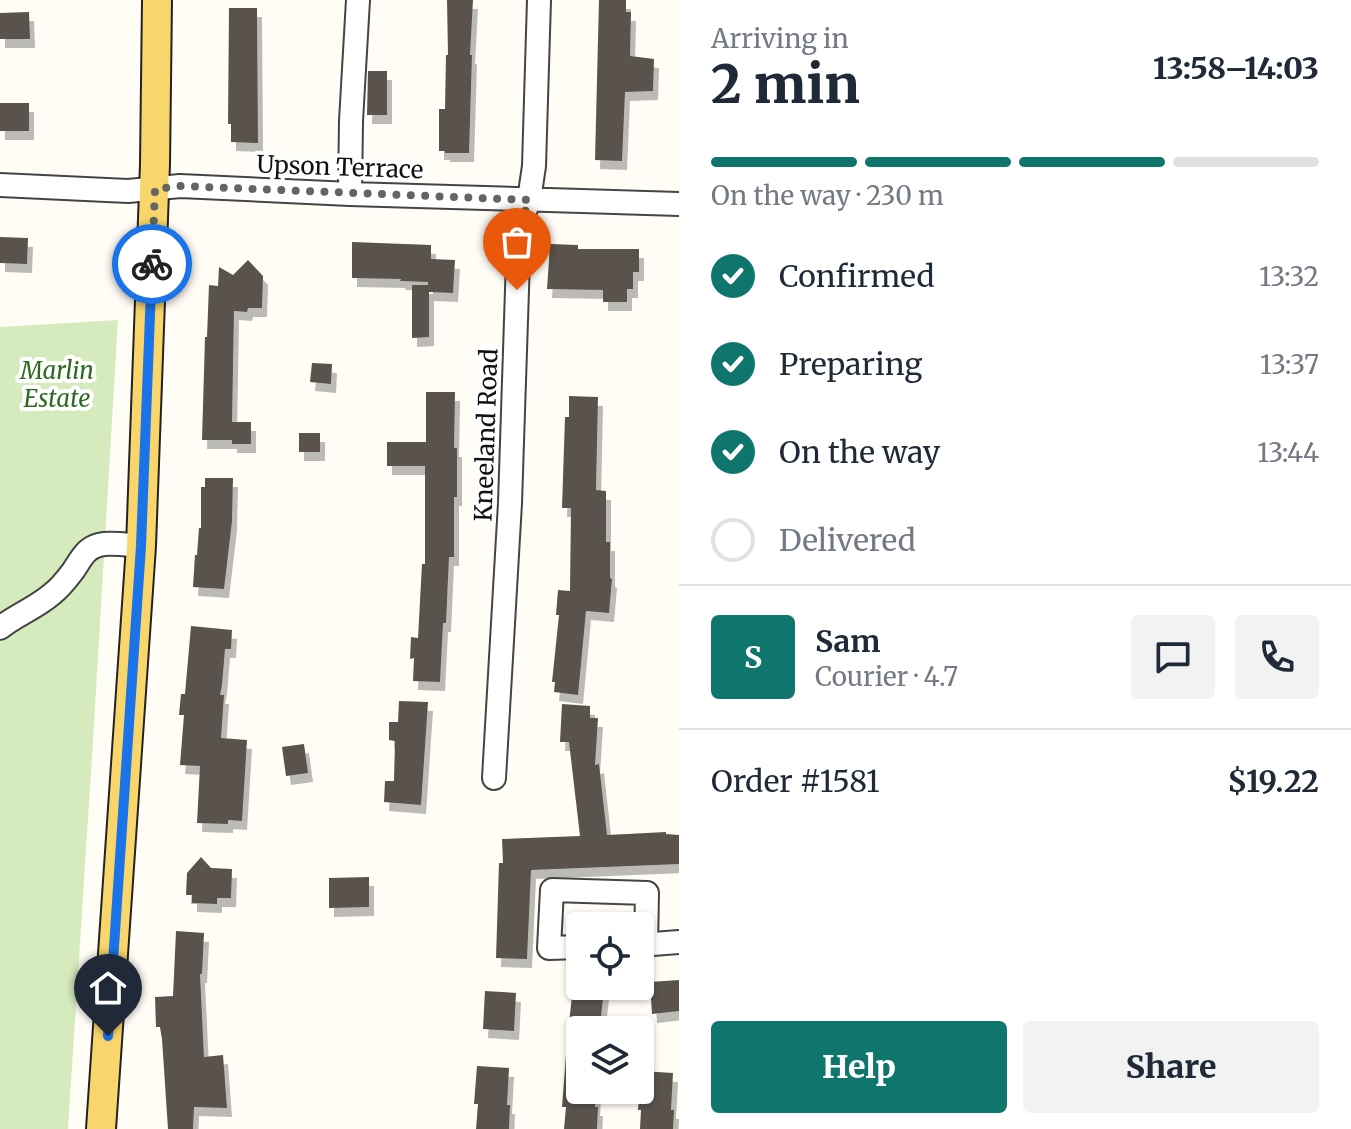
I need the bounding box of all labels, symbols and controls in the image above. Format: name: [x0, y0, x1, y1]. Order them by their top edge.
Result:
text: Arriving in: [711, 22, 849, 55]
text: 13:58–14:03: [1153, 49, 1319, 87]
text: 2 min: [711, 52, 860, 117]
street label: Upson Terrace: [256, 149, 424, 185]
text: On the way · 230 m: [711, 179, 944, 212]
pin: [483, 208, 551, 290]
icon: bag: [495, 220, 539, 264]
courier: [112, 224, 192, 304]
icon: bike: [130, 242, 174, 286]
icon: check: [711, 254, 755, 298]
text: Confirmed: [779, 257, 934, 295]
text: 13:32: [1259, 260, 1319, 293]
icon: check: [711, 342, 755, 386]
text: Preparing: [779, 345, 922, 383]
street label: Kneeland Road: [467, 348, 505, 522]
text: 13:37: [1260, 348, 1319, 381]
park label: Marlin Estate: [19, 355, 94, 414]
icon: check: [711, 430, 755, 474]
text: On the way: [779, 433, 940, 471]
text: 13:44: [1257, 436, 1319, 469]
text: Delivered: [779, 521, 916, 559]
button: chat: [1131, 615, 1215, 699]
button: phone: [1235, 615, 1319, 699]
text: Sam: [815, 622, 880, 660]
text: S: [744, 638, 762, 676]
text: Courier · 4.7: [815, 660, 958, 693]
text: Order #1581: [711, 762, 880, 800]
text: $19.22: [1227, 762, 1319, 800]
map controls: [566, 912, 654, 1104]
button: locate: [566, 912, 654, 1000]
pin: [74, 954, 142, 1036]
icon: home: [86, 966, 130, 1010]
button: layers: [566, 1016, 654, 1104]
button: Help: [711, 1021, 1007, 1113]
button: Share: [1023, 1021, 1319, 1113]

